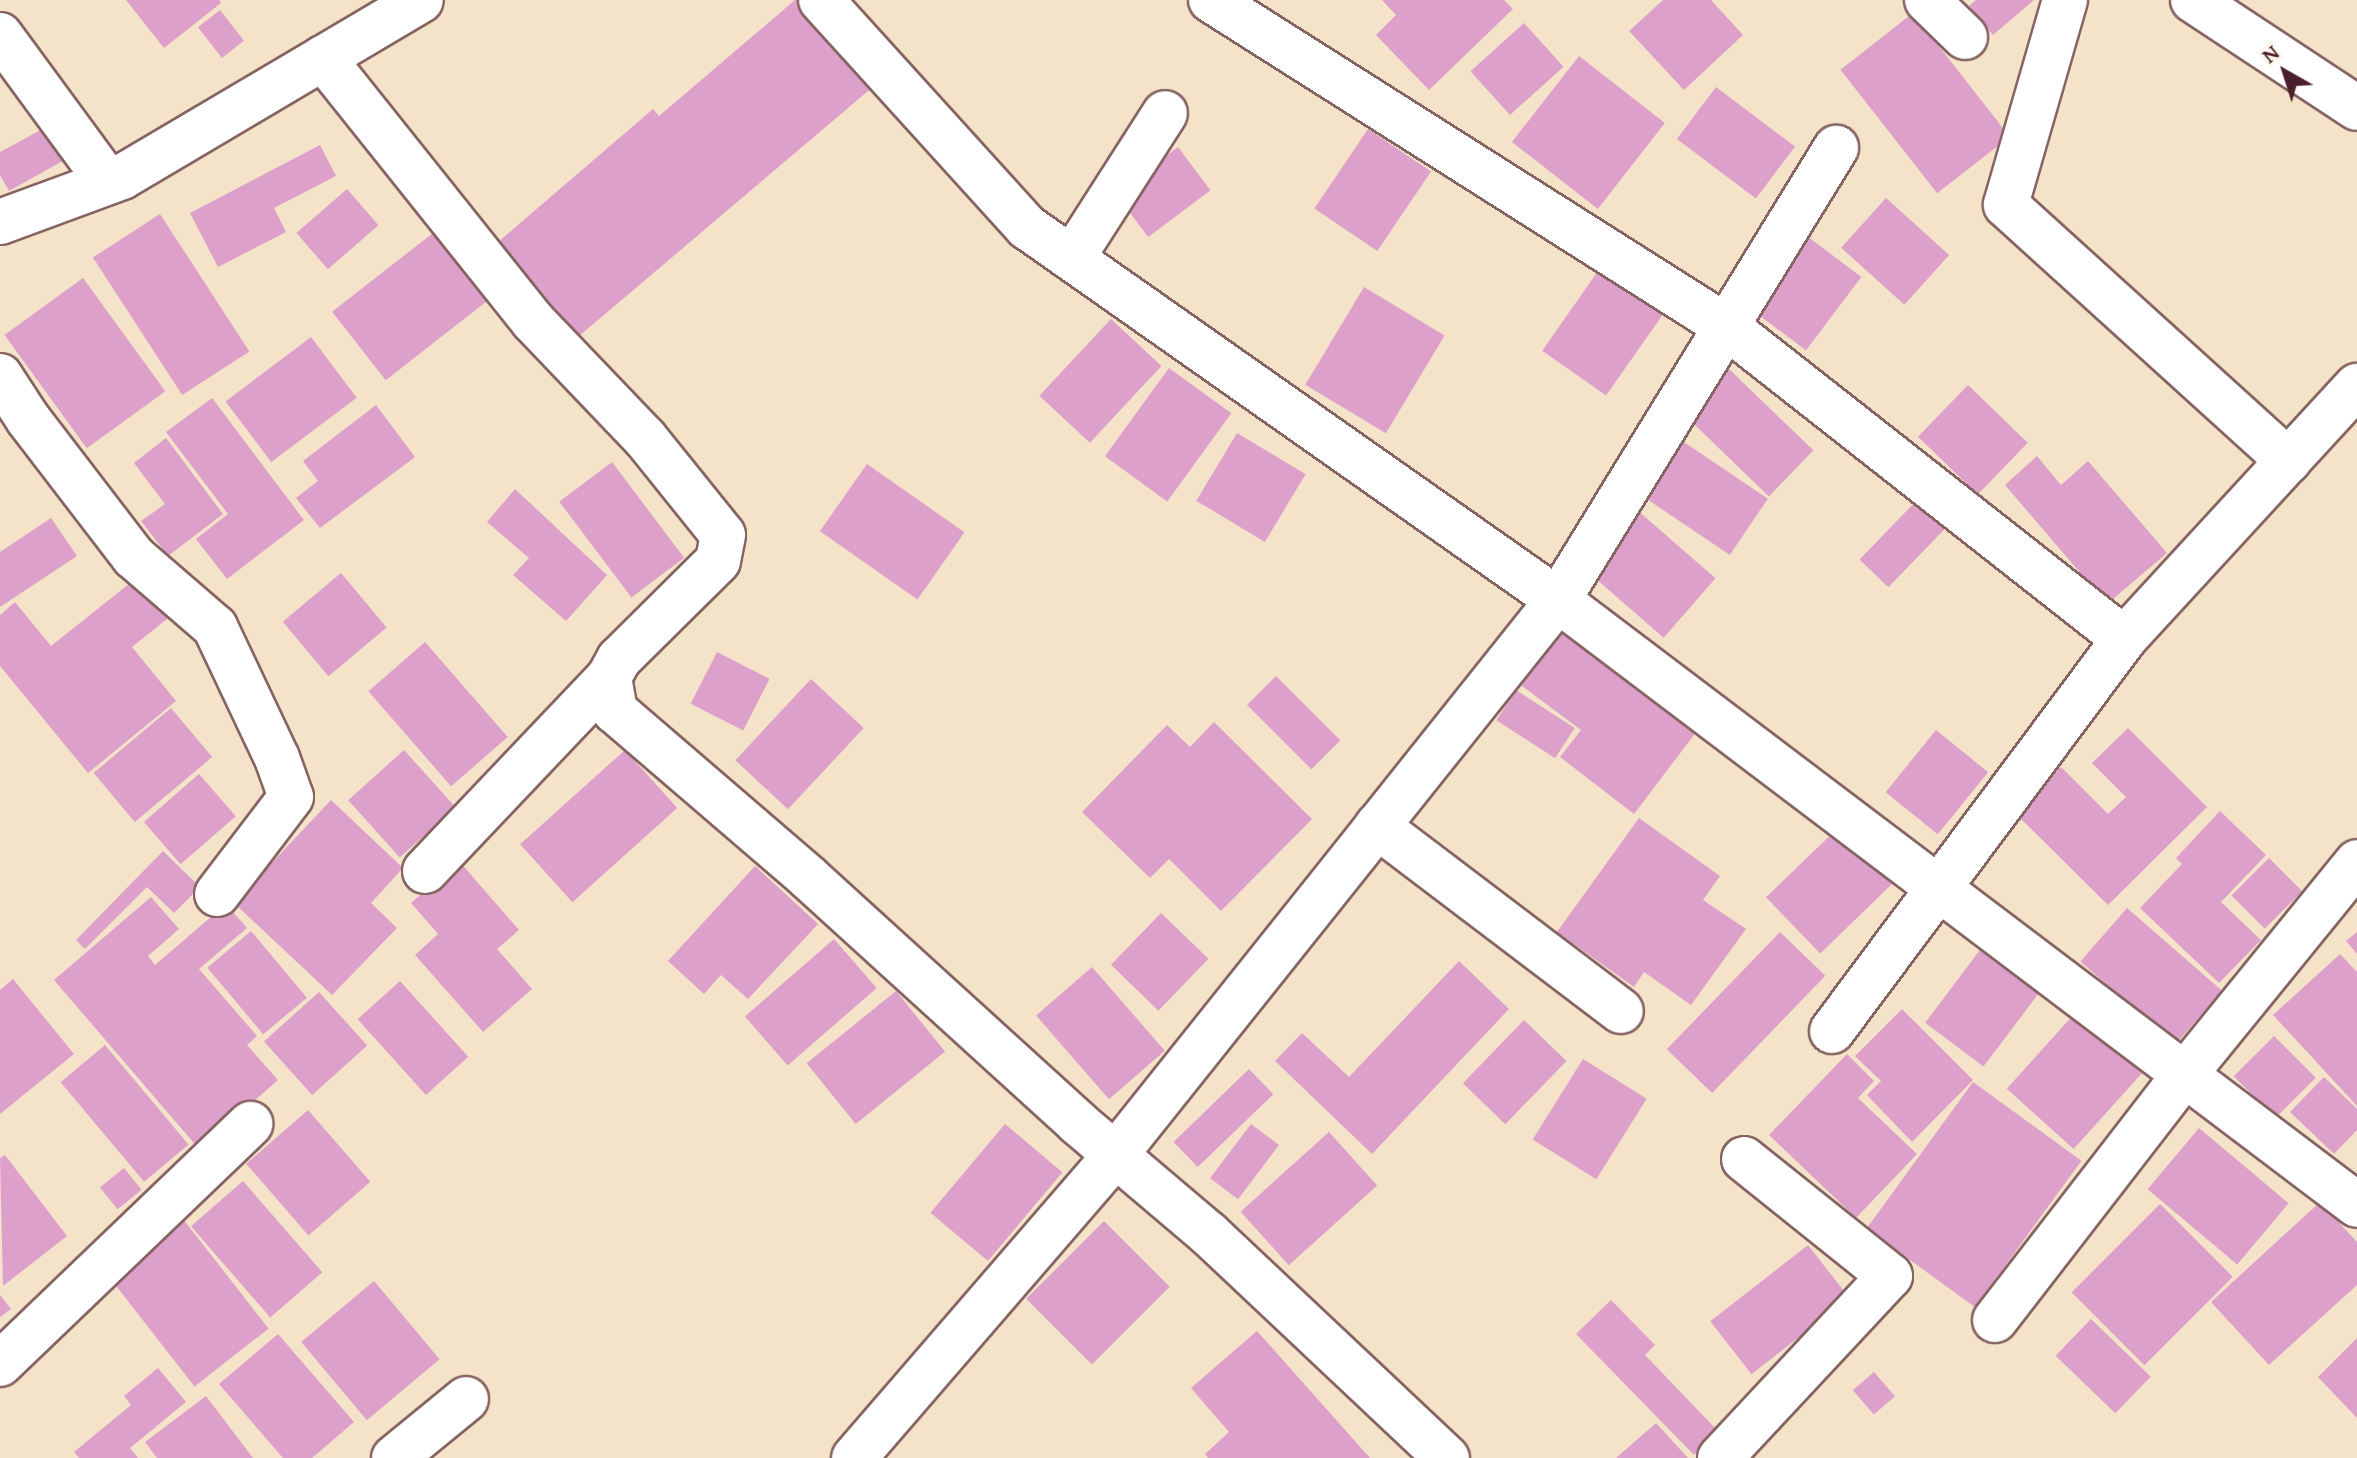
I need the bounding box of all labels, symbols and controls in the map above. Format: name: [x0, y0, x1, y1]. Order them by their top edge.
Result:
north arrow: [2245, 32, 2325, 112]
text: N: [2254, 36, 2286, 70]

